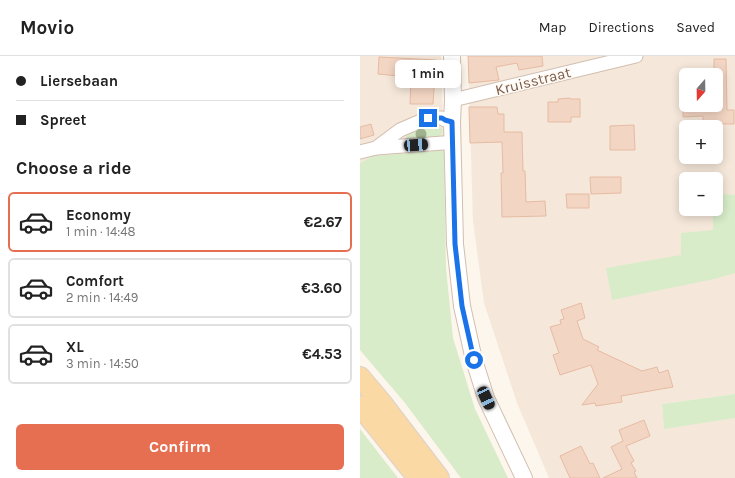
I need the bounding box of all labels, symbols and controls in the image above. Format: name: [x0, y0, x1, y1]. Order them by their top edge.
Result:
text: Movio: [20, 17, 74, 39]
text: Map: [539, 19, 567, 36]
text: Directions: [589, 19, 654, 36]
text: Saved: [676, 19, 715, 36]
callout: 1 min: [395, 60, 461, 88]
street label: Kruisstraat: [493, 63, 573, 99]
text: 1 min: [412, 66, 444, 81]
north arrow: [679, 68, 723, 112]
map controls: [679, 68, 723, 216]
text: Liersebaan: [40, 72, 118, 90]
route end: [419, 109, 437, 127]
text: Spreet: [40, 111, 86, 129]
button: +: [679, 120, 723, 164]
car: [404, 138, 428, 152]
text: Choose a ride: [16, 157, 131, 179]
button: −: [679, 172, 723, 216]
icon: car: [18, 204, 54, 240]
text: Economy: [66, 206, 131, 224]
text: €2.67: [304, 213, 342, 231]
text: 1 min · 14:48: [66, 224, 136, 239]
icon: car: [18, 270, 54, 306]
text: Comfort: [66, 272, 124, 290]
text: €3.60: [301, 279, 342, 297]
text: 2 min · 14:49: [66, 290, 138, 305]
icon: car: [18, 336, 54, 372]
text: XL: [66, 338, 84, 356]
text: €4.53: [302, 345, 342, 363]
route start: [465, 351, 483, 369]
text: 3 min · 14:50: [66, 356, 139, 371]
car: [475, 385, 497, 411]
button: Confirm: [16, 424, 344, 470]

